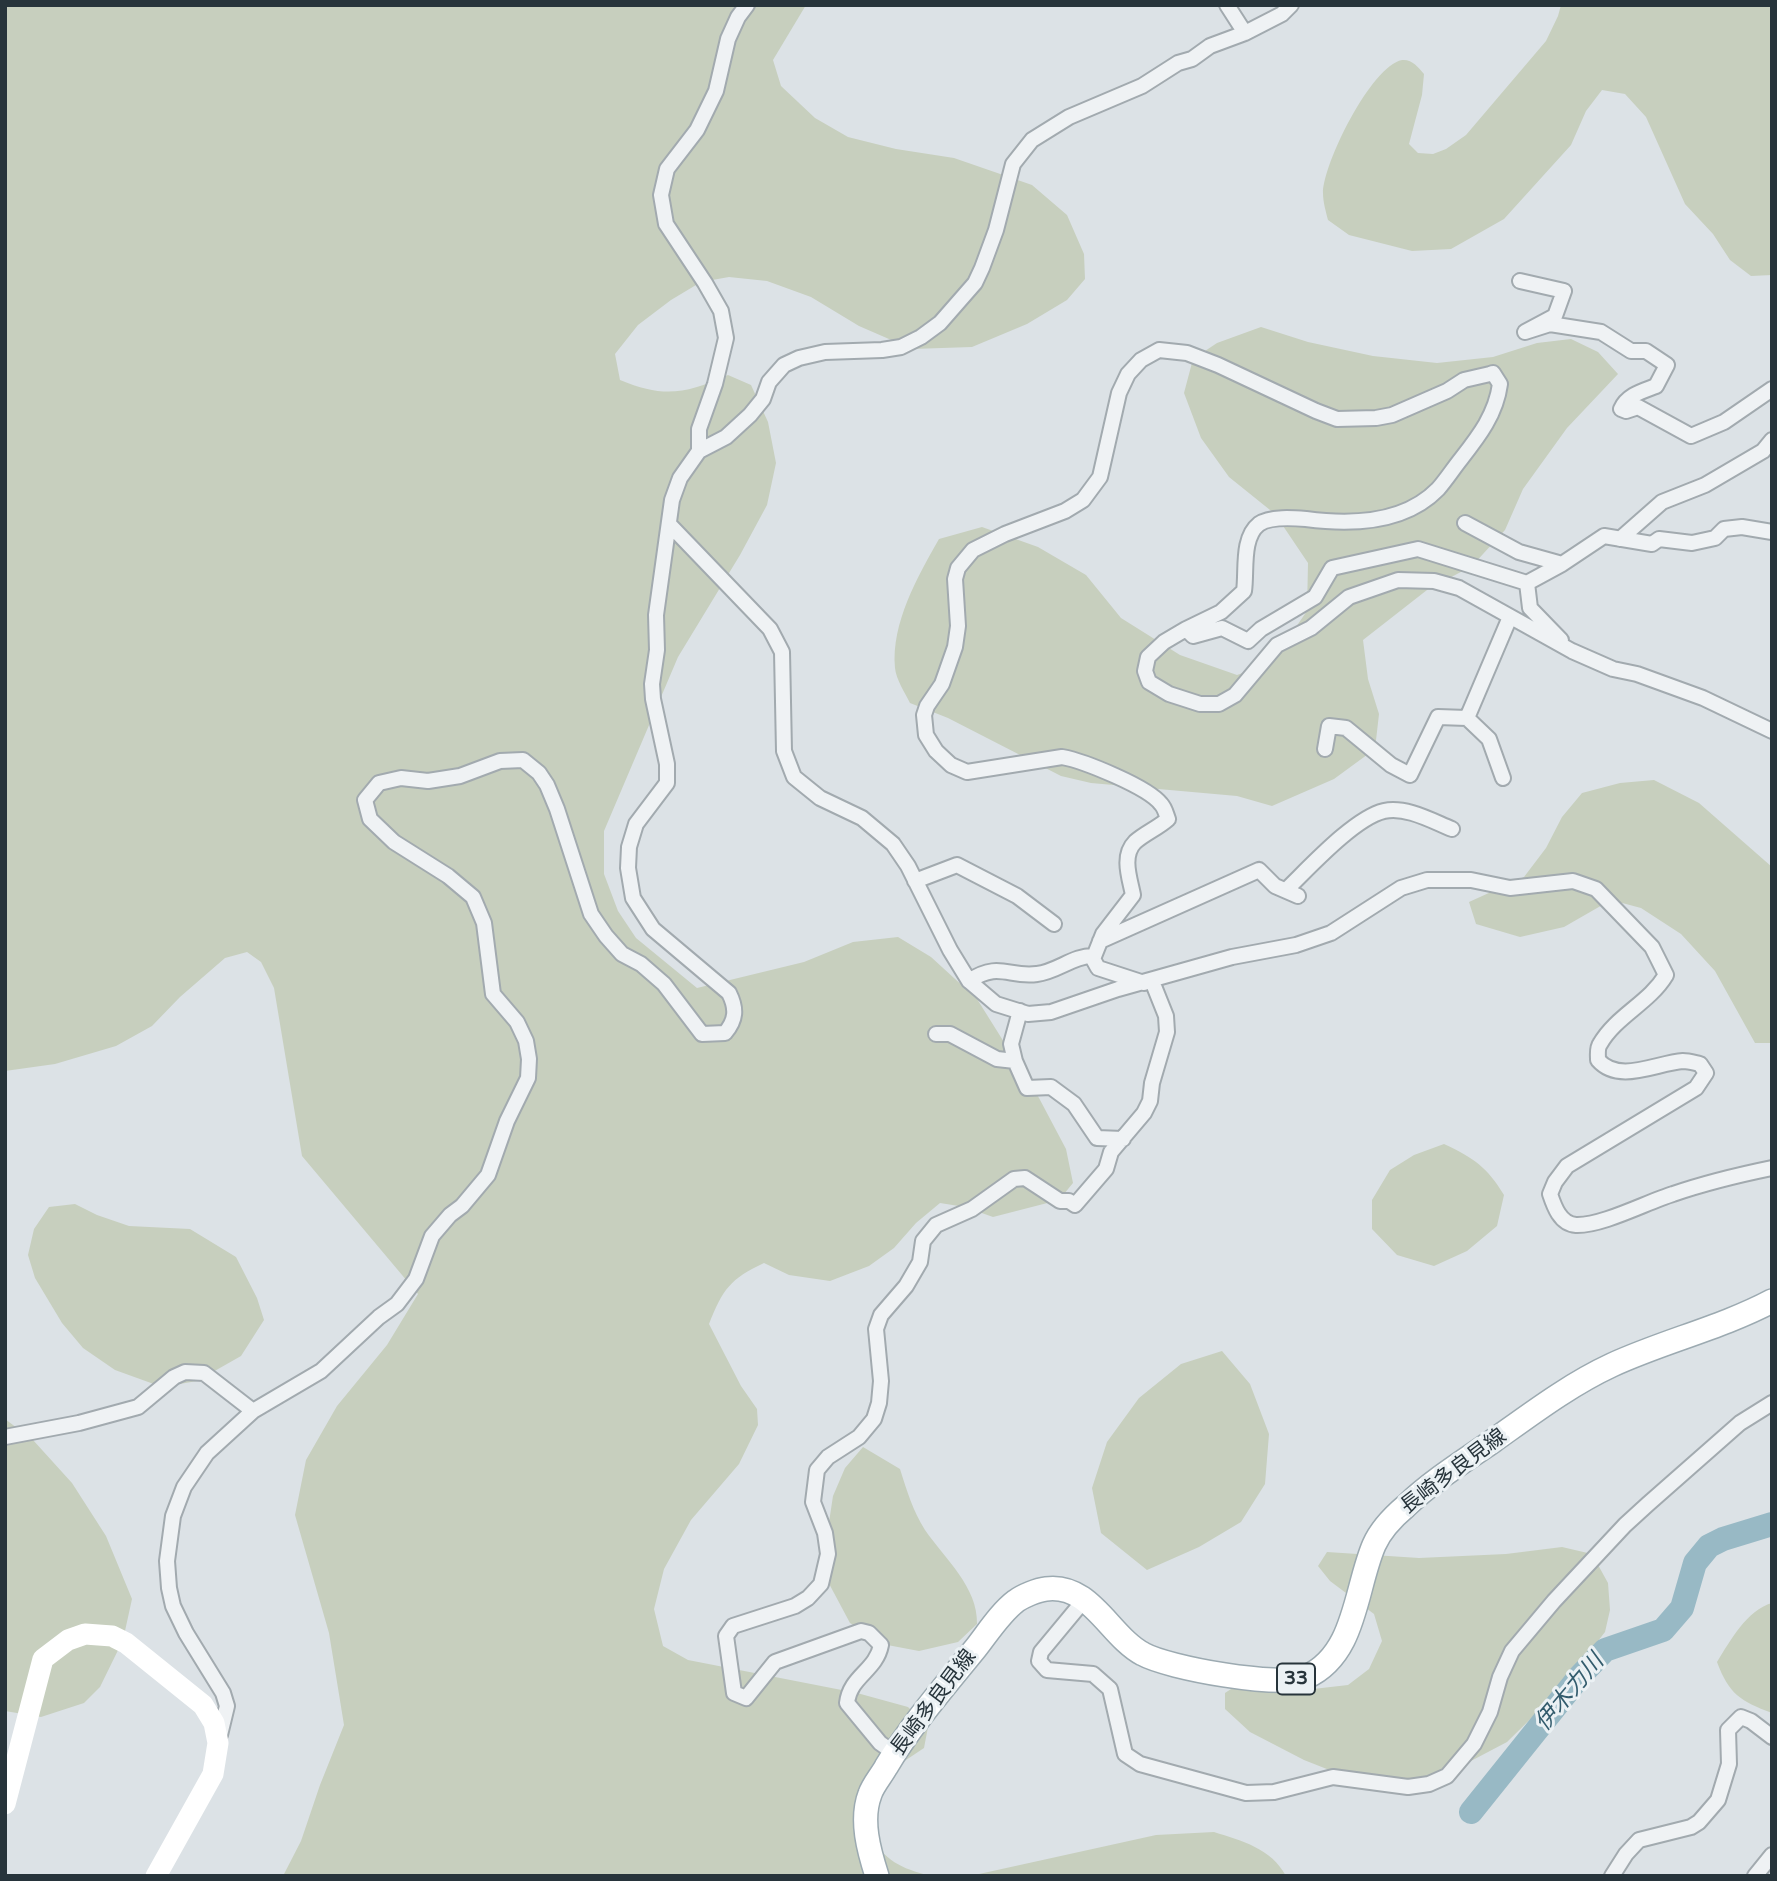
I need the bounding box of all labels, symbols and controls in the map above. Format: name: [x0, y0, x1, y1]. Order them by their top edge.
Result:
street label: 長崎多良見線: [1396, 1424, 1512, 1520]
street label: 長崎多良見線: [886, 1645, 982, 1761]
water label: 伊木力川: [1530, 1649, 1610, 1737]
road number: 33: [1277, 1664, 1315, 1694]

